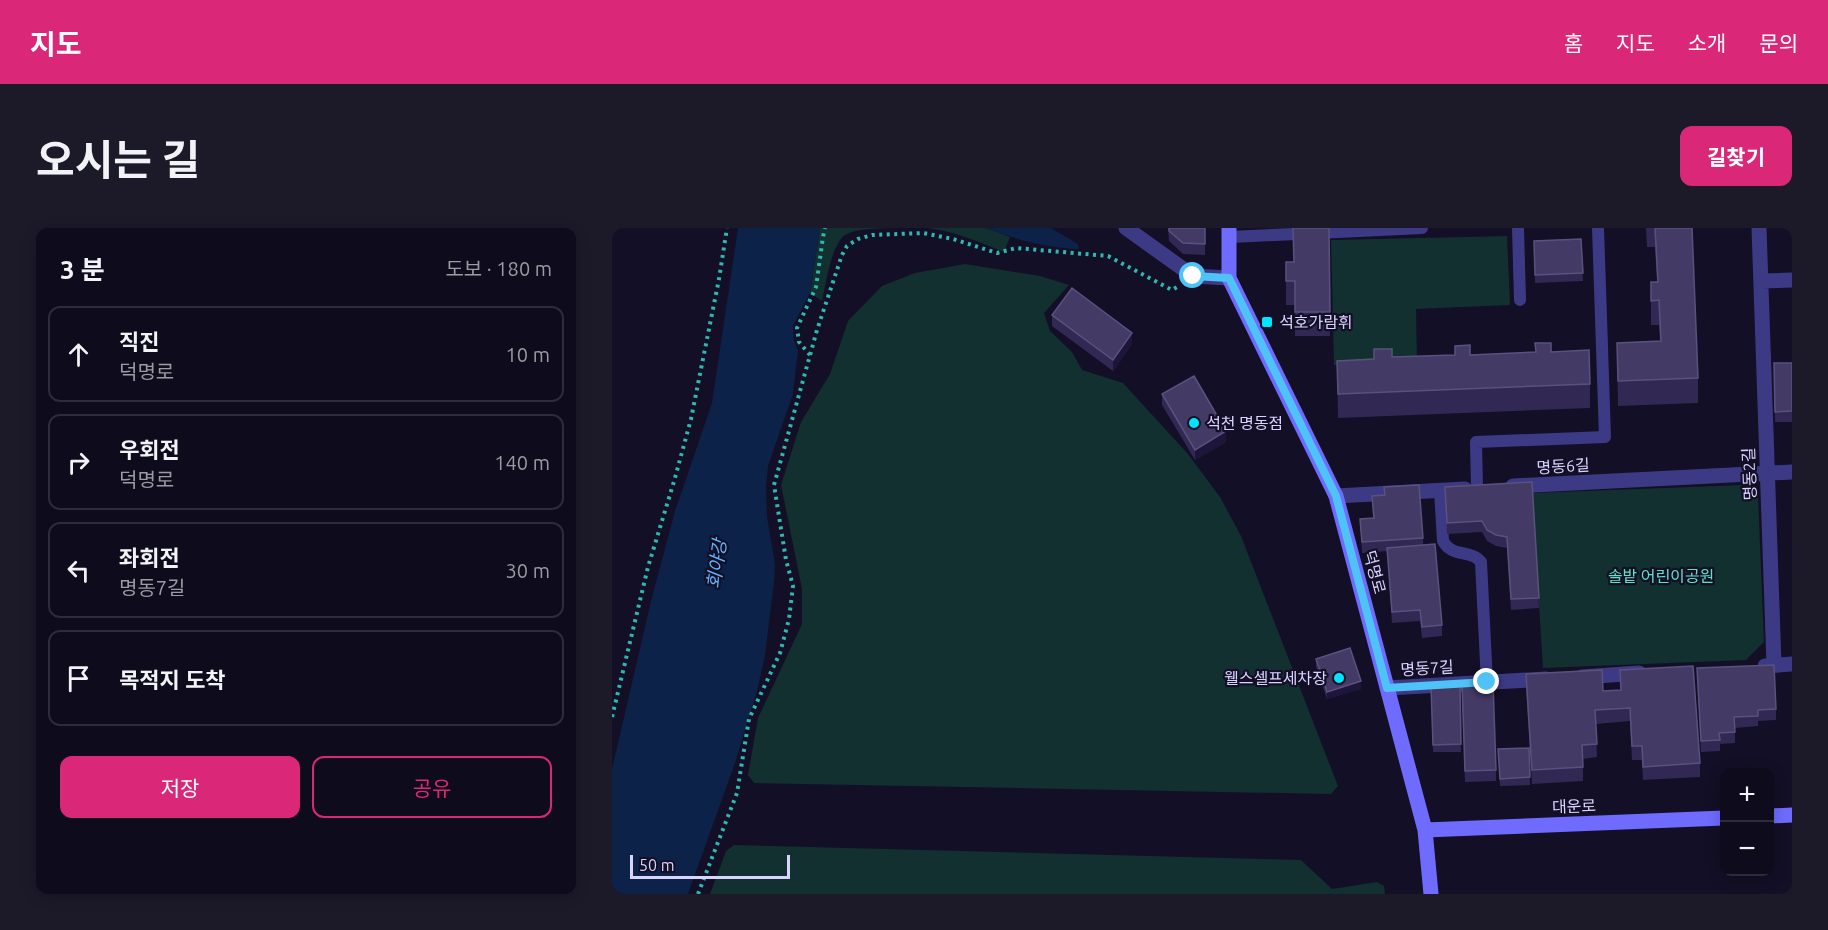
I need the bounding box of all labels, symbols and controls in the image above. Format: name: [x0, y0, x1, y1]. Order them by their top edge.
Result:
text: 지도: [30, 28, 82, 59]
text: 홈: [1564, 31, 1583, 55]
text: 지도: [1616, 31, 1655, 55]
text: 소개: [1688, 31, 1726, 55]
text: 문의: [1759, 31, 1798, 55]
button: 길찾기: [1680, 126, 1792, 186]
text: 오시는 길: [36, 136, 201, 183]
text: 3 분: [60, 255, 105, 284]
text: 도보 · 180 m: [445, 257, 552, 280]
route start: [1179, 262, 1205, 288]
place label: 석호가람휘: [1279, 313, 1353, 331]
marker: 석호가람휘: [1260, 315, 1274, 329]
text: 직진: [119, 329, 159, 354]
icon: ahead: [62, 338, 95, 371]
text: 10 m: [506, 343, 550, 366]
text: 덕명로: [119, 360, 174, 383]
place label: 석천 명동점: [1206, 414, 1283, 432]
marker: 석천 명동점: [1187, 416, 1201, 430]
text: 우회전: [119, 437, 180, 462]
icon: right: [62, 446, 95, 479]
street label: 명동2길: [1739, 447, 1759, 501]
text: 140 m: [494, 451, 550, 474]
street label: 명동6길: [1536, 456, 1590, 476]
text: 덕명로: [119, 468, 174, 491]
water label: 회야강: [703, 536, 730, 590]
text: 좌회전: [119, 545, 180, 570]
street label: 덕명로: [1361, 548, 1389, 596]
icon: left: [62, 554, 95, 587]
text: 30 m: [506, 559, 550, 582]
park label: 솔밭 어린이공원: [1608, 567, 1714, 585]
text: 명동7길: [119, 576, 185, 599]
street label: 명동7길: [1400, 658, 1454, 678]
icon: arrive: [62, 662, 95, 695]
text: 목적지 도착: [119, 667, 225, 692]
route end: [1473, 668, 1499, 694]
place label: 웰스셀프세차장: [1224, 669, 1327, 687]
marker: 웰스셀프세차장: [1332, 671, 1346, 685]
button: 저장: [60, 756, 300, 818]
button: 공유: [312, 756, 552, 818]
map controls: [1720, 768, 1774, 876]
button: +: [1720, 768, 1774, 822]
street label: 대운로: [1552, 796, 1597, 816]
button: −: [1720, 822, 1774, 876]
scale bar: [630, 852, 790, 880]
text: 50 m: [639, 856, 675, 874]

